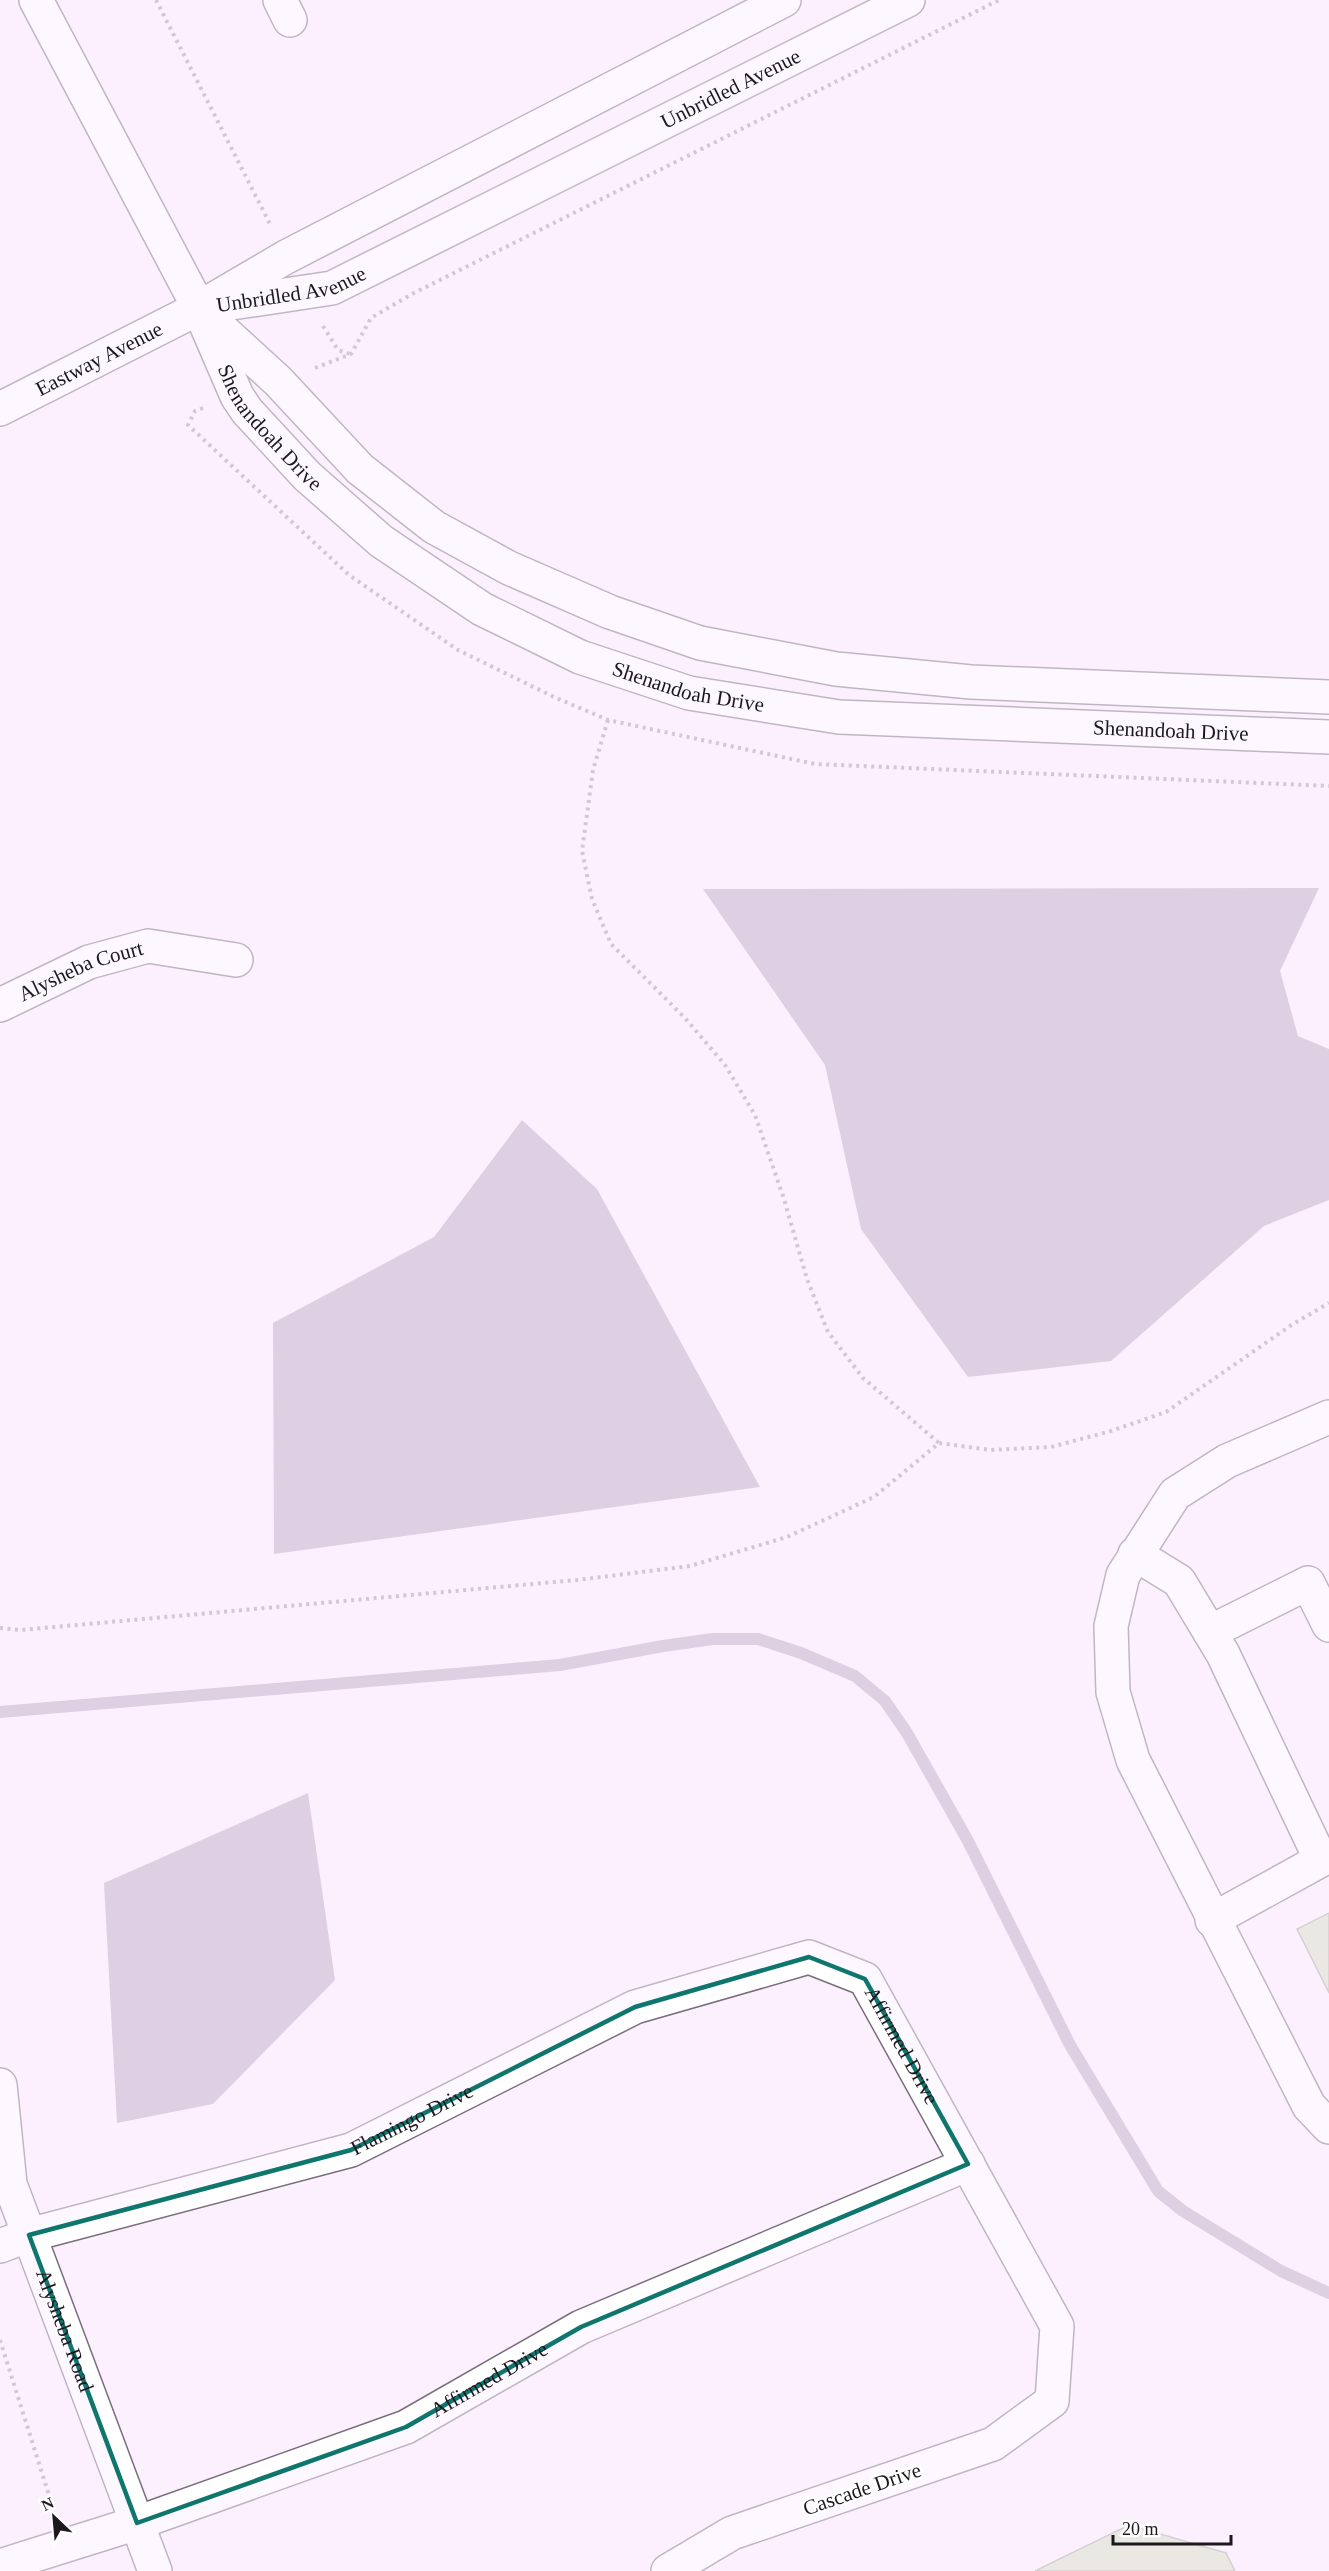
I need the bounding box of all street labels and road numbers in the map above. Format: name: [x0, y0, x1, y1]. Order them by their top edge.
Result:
street label: Unbridled Avenue: [657, 44, 804, 134]
street label: Unbridled Avenue: [215, 261, 370, 317]
street label: Eastway Avenue: [32, 317, 166, 401]
street label: Shenandoah Drive: [213, 361, 327, 496]
street label: Shenandoah Drive: [609, 657, 766, 717]
street label: Shenandoah Drive: [1093, 715, 1249, 746]
street label: Alysheba Court: [14, 936, 146, 1006]
street label: Affirmed Drive: [859, 1982, 944, 2108]
street label: Flamingo Drive: [347, 2079, 477, 2160]
street label: Alysheba Road: [31, 2266, 99, 2396]
street label: Affirmed Drive: [426, 2337, 552, 2422]
street label: Cascade Drive: [800, 2458, 924, 2520]

